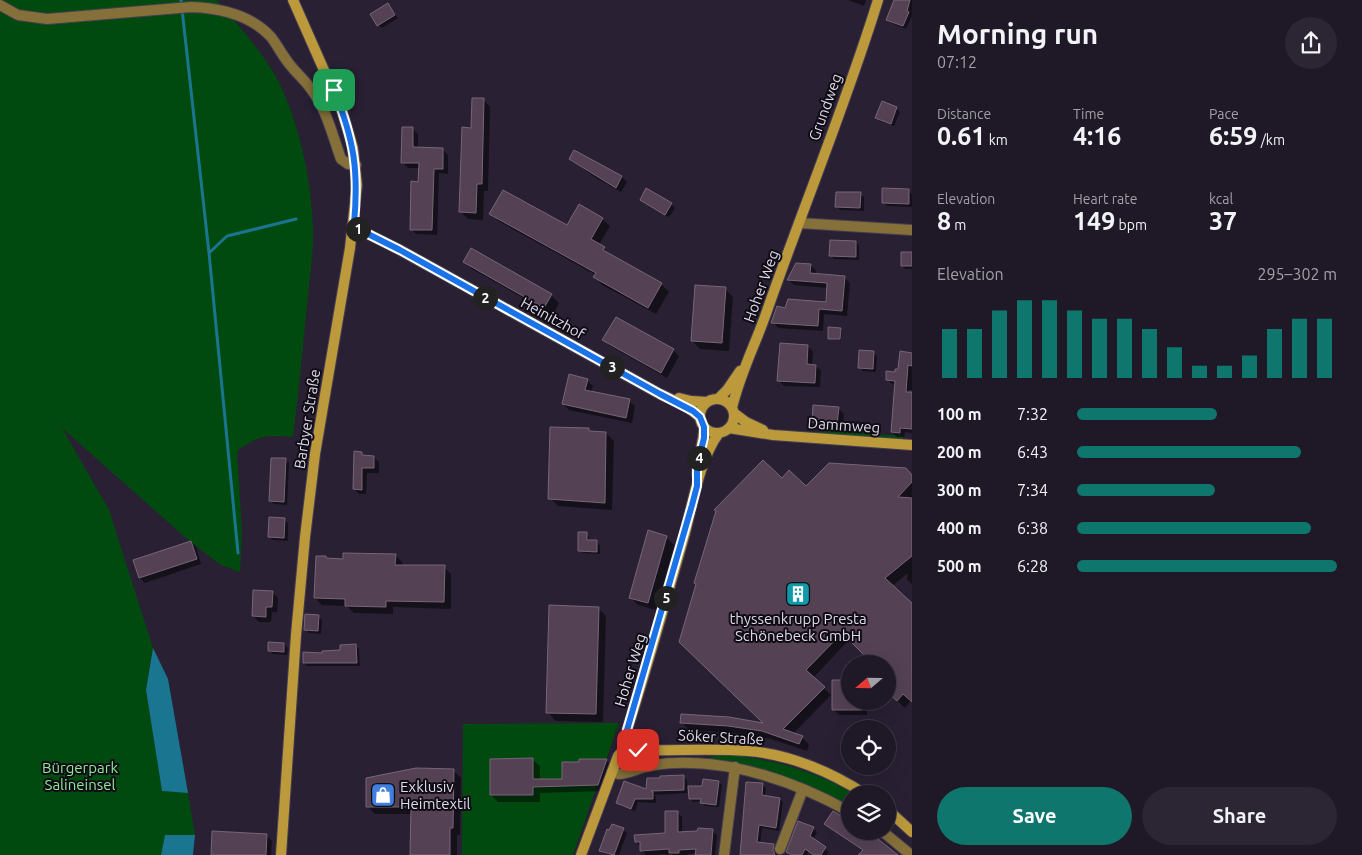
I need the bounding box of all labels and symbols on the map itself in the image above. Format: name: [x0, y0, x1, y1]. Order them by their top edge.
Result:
pin: [313, 69, 355, 111]
street label: Grundweg: [805, 71, 845, 143]
pin: 1: [346, 216, 370, 242]
street label: Hoher Weg: [740, 247, 782, 325]
pin: 2: [472, 286, 498, 310]
street label: Heinitzhof: [518, 293, 588, 343]
pin: 3: [600, 354, 624, 380]
street label: Barbyer Straße: [291, 368, 323, 470]
street label: Dammweg: [807, 414, 881, 436]
pin: 4: [686, 446, 712, 470]
building icon: thyssenkrupp Presta Schönebeck GmbH: [785, 581, 811, 607]
pin: 5: [654, 586, 678, 610]
place label: thyssenkrupp Presta Schönebeck GmbH: [729, 610, 867, 644]
street label: Hoher Weg: [611, 631, 649, 709]
north arrow: [841, 655, 896, 710]
street label: Söker Straße: [678, 726, 764, 748]
pin: [617, 729, 659, 771]
park label: Bürgerpark Salineinsel: [42, 759, 118, 793]
place label: Exklusiv Heimtextil: [400, 778, 471, 812]
shop icon: Exklusiv Heimtextil: [370, 782, 396, 808]

